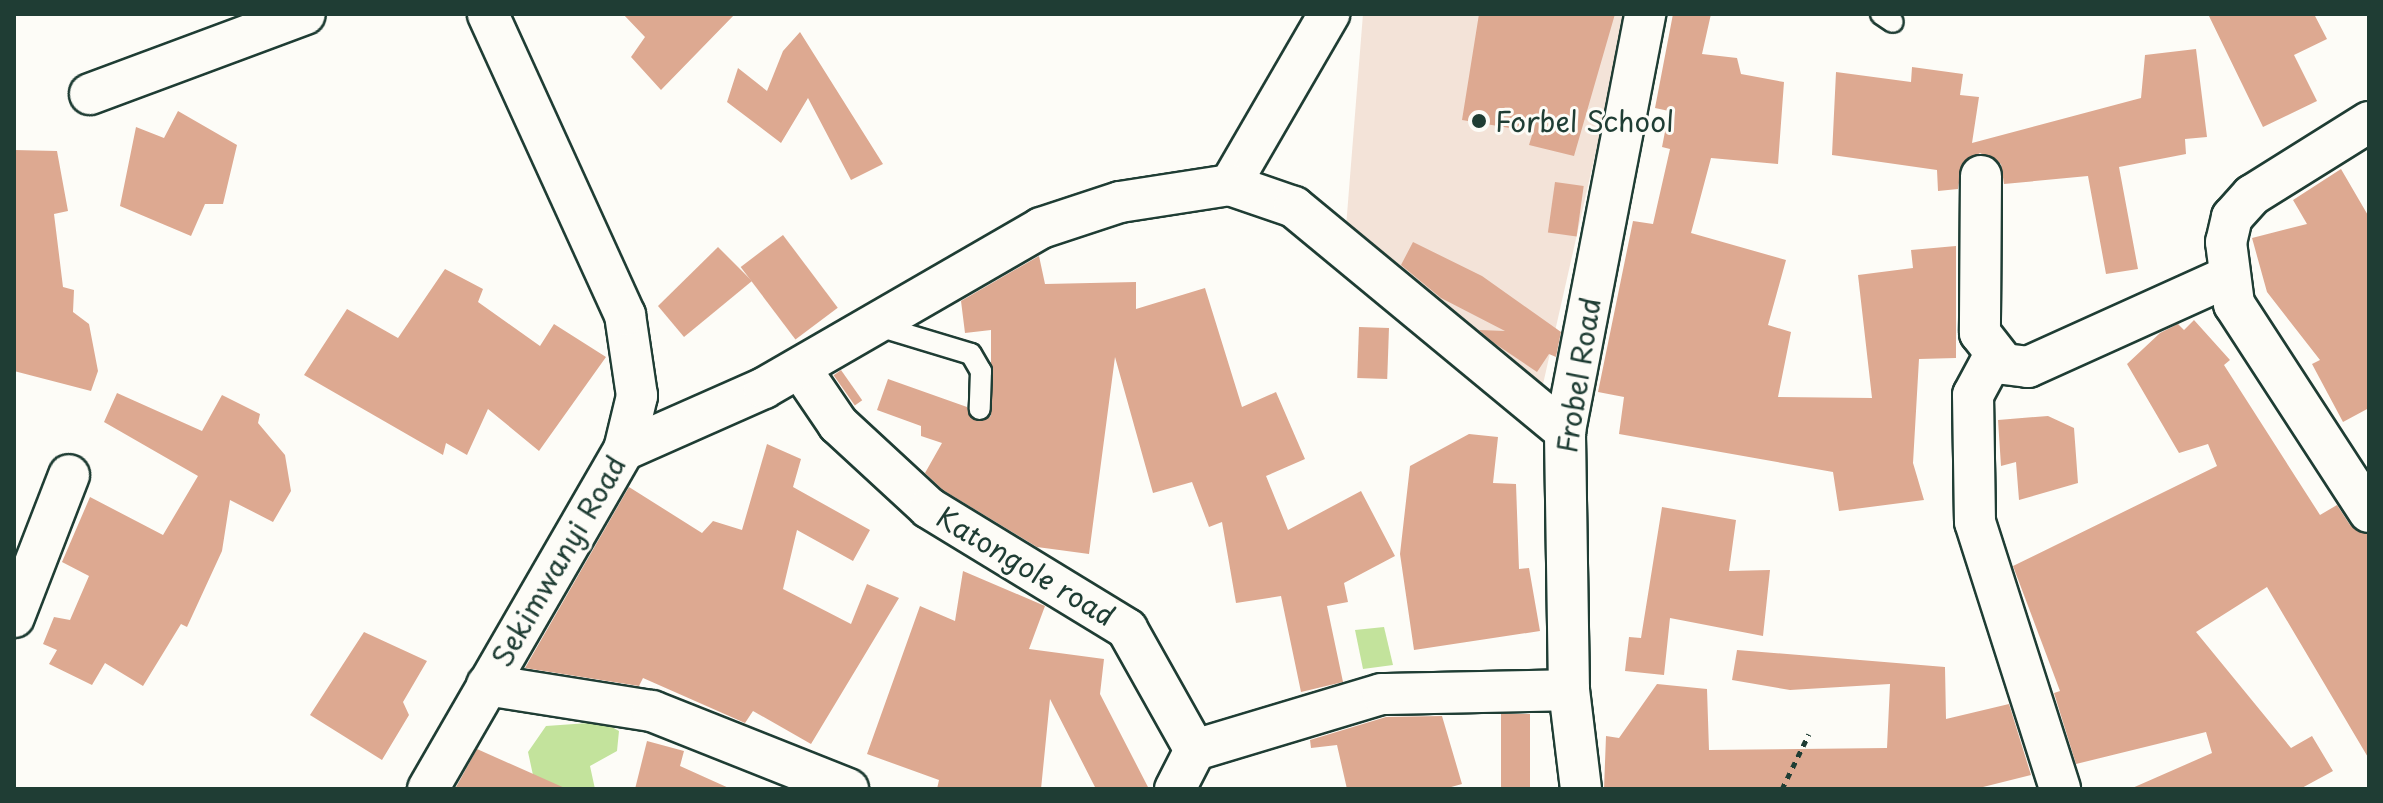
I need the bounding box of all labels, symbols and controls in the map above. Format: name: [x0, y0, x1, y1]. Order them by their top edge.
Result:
place label: Forbel School: [1495, 104, 1676, 138]
marker: Forbel School: [1470, 112, 1488, 130]
street label: Frobel Road: [1549, 294, 1607, 456]
street label: Sekimwanyi Road: [484, 449, 632, 673]
street label: Katongole road: [929, 499, 1123, 633]

